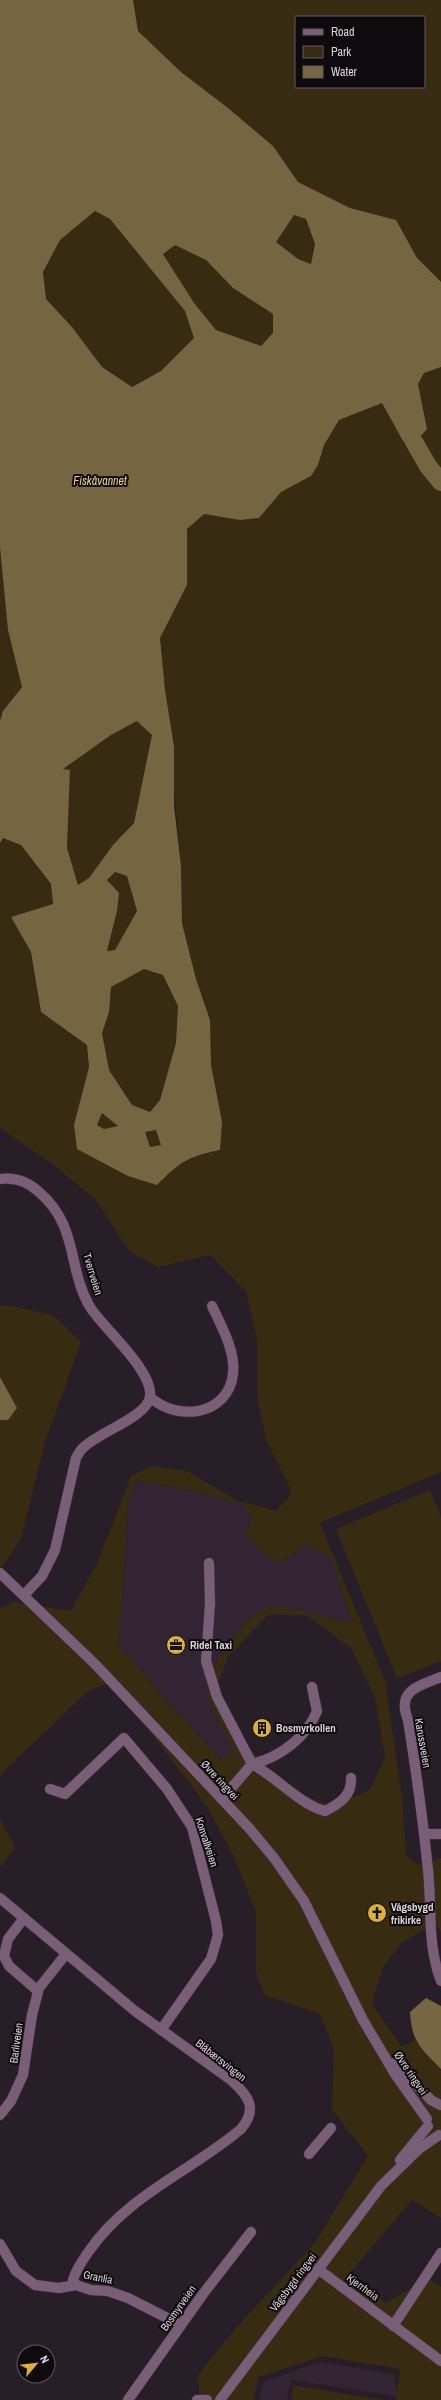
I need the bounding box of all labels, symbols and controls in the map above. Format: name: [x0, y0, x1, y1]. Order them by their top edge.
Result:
legend: [295, 16, 425, 88]
text: Road: [331, 24, 355, 40]
text: Park: [331, 44, 351, 60]
text: Water: [331, 64, 358, 80]
water label: Fiskåvannet: [73, 473, 127, 489]
street label: Tverrveien: [80, 1251, 106, 1297]
office icon: Ridel Taxi: [165, 1634, 187, 1656]
place label: Ridel Taxi: [190, 1638, 232, 1652]
building icon: Bosmyrkollen: [251, 1717, 273, 1739]
street label: Karussveien: [412, 1717, 434, 1769]
place label: Bosmyrkollen: [276, 1721, 336, 1735]
street label: Øvre ringvei: [198, 1757, 242, 1803]
street label: Konvallveien: [192, 1815, 222, 1869]
place label: Vågsbygd frikirke: [391, 1900, 434, 1927]
church icon: Vågsbygd frikirke: [366, 1902, 388, 1924]
street label: Barliveien: [6, 2022, 26, 2064]
street label: Blåbærsvingen: [193, 2036, 249, 2084]
street label: Øvre ringvei: [391, 2049, 431, 2097]
street label: Vågsbygd ringvei: [266, 2250, 320, 2314]
street label: Granlia: [82, 2267, 114, 2287]
street label: Kjerrheia: [344, 2271, 382, 2303]
street label: Bosmyrveien: [157, 2282, 199, 2334]
north arrow: [16, 2344, 56, 2384]
text: N: [37, 2353, 53, 2365]

